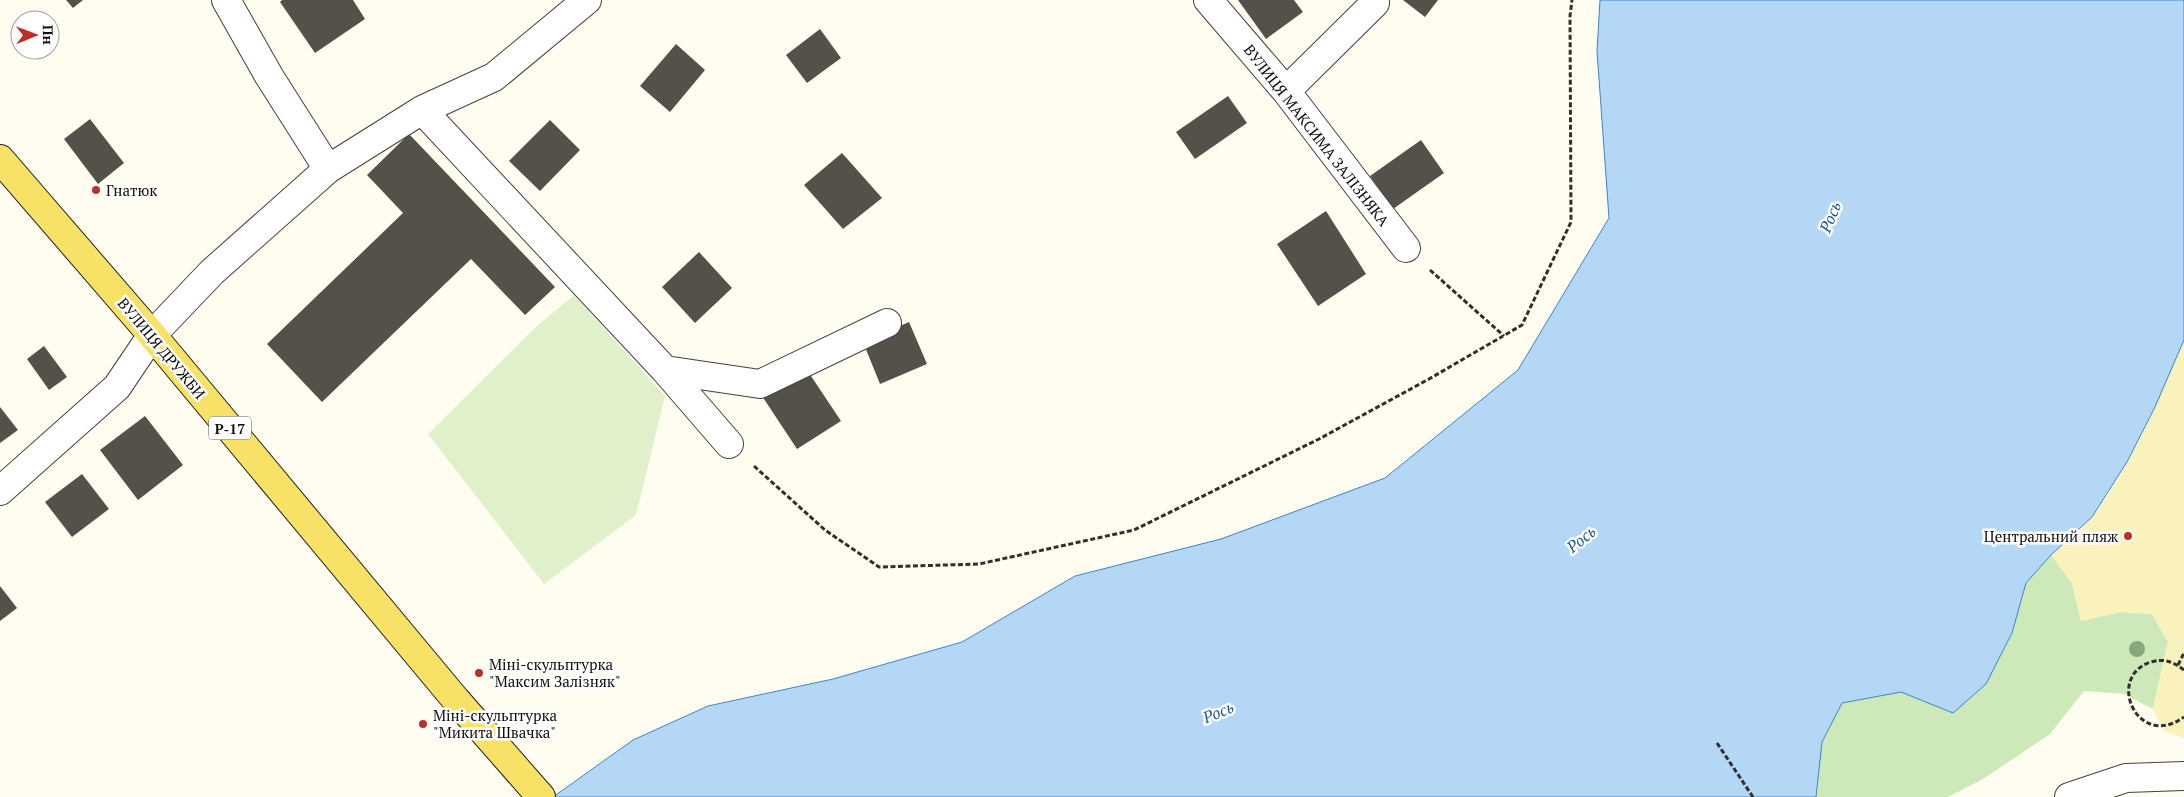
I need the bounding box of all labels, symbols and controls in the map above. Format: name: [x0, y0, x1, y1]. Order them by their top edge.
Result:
north arrow: [10, 10, 60, 60]
text: Пн: [39, 25, 58, 45]
street label: ВУЛИЦЯ МАКСИМА ЗАЛІЗНЯКА: [1240, 40, 1395, 231]
place label: Гнатюк: [106, 180, 158, 200]
marker: Гнатюк: [90, 184, 102, 196]
water label: Рось: [1813, 198, 1846, 237]
street label: ВУЛИЦЯ ДРУЖБИ: [114, 293, 210, 403]
road number: Р-17: [209, 416, 251, 439]
water label: Рось: [1561, 521, 1600, 558]
place label: Центральний пляж: [1984, 526, 2118, 546]
marker: Центральний пляж: [2122, 530, 2134, 542]
place label: Міні-скульптурка "Максим Залізняк": [489, 654, 621, 691]
marker: Міні-скульптурка "Максим Залізняк": [473, 667, 485, 679]
water label: Рось: [1198, 696, 1237, 728]
place label: Міні-скульптурка "Микита Швачка": [433, 705, 557, 742]
marker: Міні-скульптурка "Микита Швачка": [417, 718, 429, 730]

